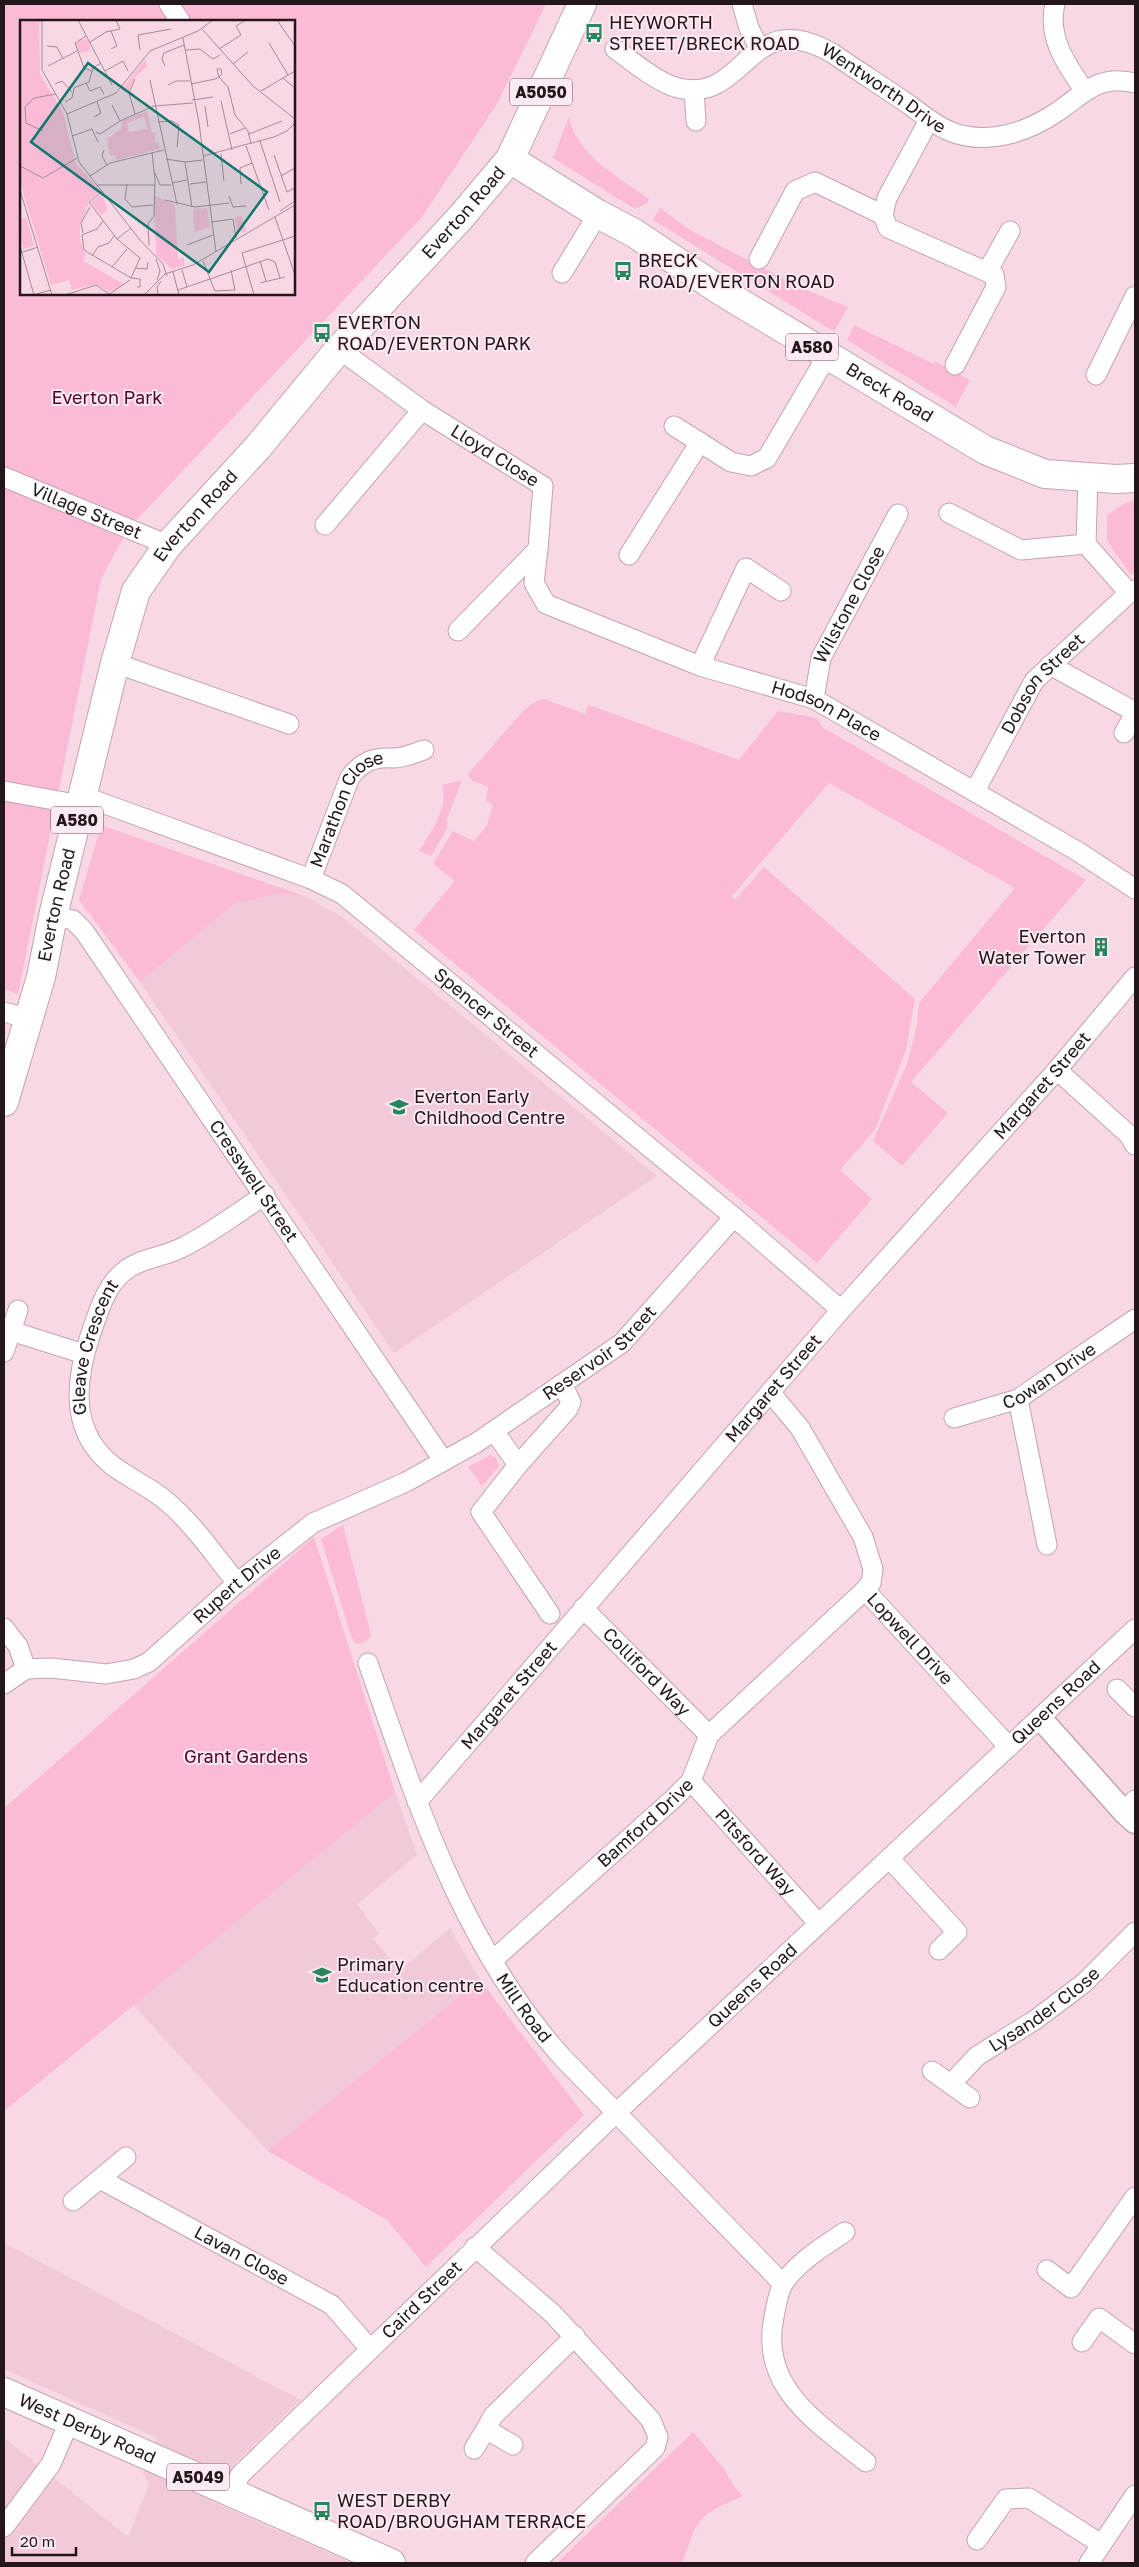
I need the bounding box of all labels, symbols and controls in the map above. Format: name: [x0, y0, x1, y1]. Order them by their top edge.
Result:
place label: HEYWORTH STREET/BRECK ROAD: [609, 11, 800, 54]
inset map: [20, 20, 295, 295]
bus stop icon: HEYWORTH STREET/BRECK ROAD: [583, 22, 605, 44]
street label: Wentworth Drive: [818, 38, 950, 137]
road number: A5050: [510, 78, 572, 105]
street label: Everton Road: [416, 161, 509, 263]
place label: BRECK ROAD/EVERTON ROAD: [638, 249, 835, 292]
bus stop icon: BRECK ROAD/EVERTON ROAD: [612, 260, 634, 282]
place label: EVERTON ROAD/EVERTON PARK: [337, 311, 531, 354]
bus stop icon: EVERTON ROAD/EVERTON PARK: [311, 322, 333, 344]
road number: A580: [786, 334, 838, 361]
street label: Breck Road: [843, 357, 938, 426]
park label: Everton Park: [52, 386, 162, 408]
street label: Lloyd Close: [447, 419, 544, 491]
street label: Everton Road: [148, 465, 242, 566]
street label: Village Street: [28, 477, 145, 543]
street label: Wilstone Close: [808, 542, 889, 667]
street label: Dobson Street: [996, 628, 1089, 737]
street label: Hodson Place: [769, 675, 885, 746]
street label: Marathon Close: [304, 746, 385, 870]
road number: A580: [51, 806, 103, 834]
street label: Everton Road: [32, 846, 79, 964]
place label: Everton Water Tower: [978, 925, 1086, 968]
building icon: Everton Water Tower: [1090, 936, 1112, 958]
street label: Spencer Street: [430, 963, 544, 1062]
street label: Margaret Street: [988, 1027, 1095, 1143]
place label: Everton Early Childhood Centre: [414, 1085, 565, 1128]
school or university icon: Everton Early Childhood Centre: [388, 1096, 410, 1118]
street label: Cresswell Street: [205, 1115, 304, 1246]
street label: Gleave Crescent: [67, 1274, 122, 1417]
street label: Reservoir Street: [538, 1300, 660, 1404]
street label: Margaret Street: [720, 1329, 825, 1446]
street label: Cowan Drive: [1000, 1337, 1100, 1413]
street label: Rupert Drive: [188, 1541, 285, 1627]
street label: Lopwell Drive: [863, 1588, 958, 1689]
street label: Colliford Way: [599, 1622, 696, 1720]
street label: Margaret Street: [456, 1636, 561, 1753]
street label: Queens Road: [1006, 1655, 1105, 1749]
park label: Grant Gardens: [184, 1745, 308, 1767]
street label: Bamford Drive: [592, 1773, 698, 1872]
street label: Pitsford Way: [711, 1804, 800, 1900]
street label: Queens Road: [702, 1938, 801, 2032]
place label: Primary Education centre: [337, 1953, 484, 1996]
street label: Lysander Close: [984, 1962, 1104, 2056]
school or university icon: Primary Education centre: [311, 1964, 333, 1986]
street label: Mill Road: [492, 1969, 557, 2047]
street label: Lavan Close: [191, 2220, 293, 2289]
street label: Caird Street: [377, 2255, 466, 2343]
street label: West Derby Road: [16, 2388, 160, 2468]
road number: A5049: [167, 2464, 229, 2490]
place label: WEST DERBY ROAD/BROUGHAM TERRACE: [337, 2489, 586, 2532]
bus stop icon: WEST DERBY ROAD/BROUGHAM TERRACE: [311, 2500, 333, 2522]
scale bar: [12, 2524, 76, 2556]
text: 20 m: [20, 2532, 55, 2550]

